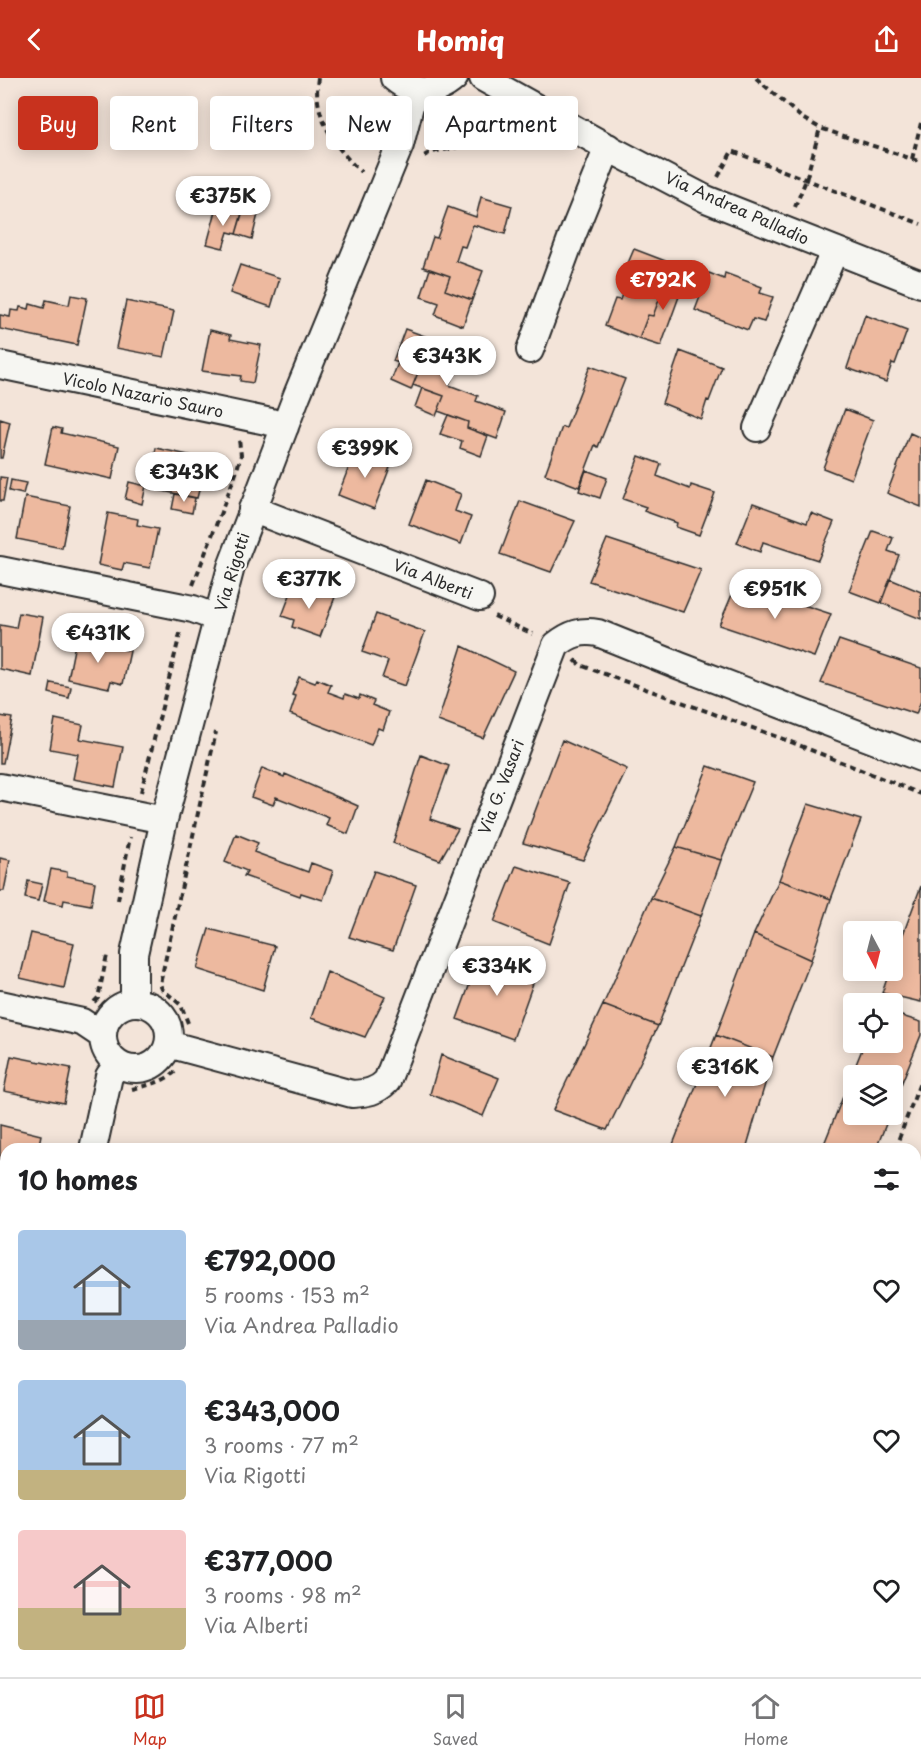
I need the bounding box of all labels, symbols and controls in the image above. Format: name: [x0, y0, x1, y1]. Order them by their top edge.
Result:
text: Homiq: [417, 19, 504, 60]
icon: back: [18, 23, 51, 56]
icon: share: [870, 23, 903, 56]
chip: Buy: [18, 96, 98, 150]
chip: Rent: [110, 96, 198, 150]
chip: Filters: [210, 96, 314, 150]
chip: New: [326, 96, 412, 150]
chip: Apartment: [424, 96, 578, 150]
street label: Via Andrea Palladio: [661, 164, 813, 250]
pin: €375K: [181, 176, 265, 227]
text: €375K: [190, 180, 256, 210]
pin: €792K: [621, 260, 705, 311]
text: €792K: [630, 264, 696, 294]
pin: €343K: [405, 336, 489, 387]
text: €343K: [412, 340, 482, 370]
street label: Vicolo Nazario Sauro: [60, 365, 226, 423]
pin: €399K: [323, 428, 407, 479]
text: €399K: [331, 432, 399, 462]
pin: €343K: [142, 452, 226, 503]
text: €343K: [149, 456, 219, 486]
street label: Via Rigotti: [208, 529, 254, 614]
street label: Via Alberti: [390, 552, 477, 604]
pin: €377K: [267, 559, 351, 610]
text: €377K: [276, 563, 342, 593]
pin: €951K: [733, 569, 817, 620]
text: €951K: [743, 573, 807, 603]
pin: €431K: [56, 613, 140, 664]
text: €431K: [65, 617, 131, 647]
street label: Via G. Vasari: [471, 736, 529, 838]
north arrow: [843, 921, 903, 981]
map controls: [843, 921, 903, 1125]
pin: €334K: [455, 946, 539, 997]
text: €334K: [462, 950, 532, 980]
button: locate: [843, 993, 903, 1053]
pin: €316K: [683, 1047, 767, 1098]
text: €316K: [691, 1051, 759, 1081]
button: layers: [843, 1065, 903, 1125]
text: 10 homes: [18, 1160, 138, 1199]
icon: filters: [870, 1163, 903, 1196]
text: €792,000: [204, 1241, 336, 1280]
icon: home: [66, 1254, 138, 1326]
icon: heart: [870, 1274, 903, 1307]
text: 5 rooms · 153 m²: [204, 1280, 370, 1310]
text: Via Andrea Palladio: [204, 1310, 399, 1340]
text: €343,000: [204, 1391, 340, 1430]
icon: home: [66, 1404, 138, 1476]
icon: heart: [870, 1424, 903, 1457]
text: 3 rooms · 77 m²: [204, 1430, 359, 1460]
text: Via Rigotti: [204, 1460, 306, 1490]
text: €377,000: [204, 1541, 333, 1580]
icon: home: [66, 1554, 138, 1626]
icon: heart: [870, 1574, 903, 1607]
text: 3 rooms · 98 m²: [204, 1580, 362, 1610]
text: Via Alberti: [204, 1610, 309, 1640]
tab: Map: [133, 1690, 167, 1750]
tab: Saved: [433, 1690, 478, 1750]
tab: Home: [744, 1690, 788, 1750]

